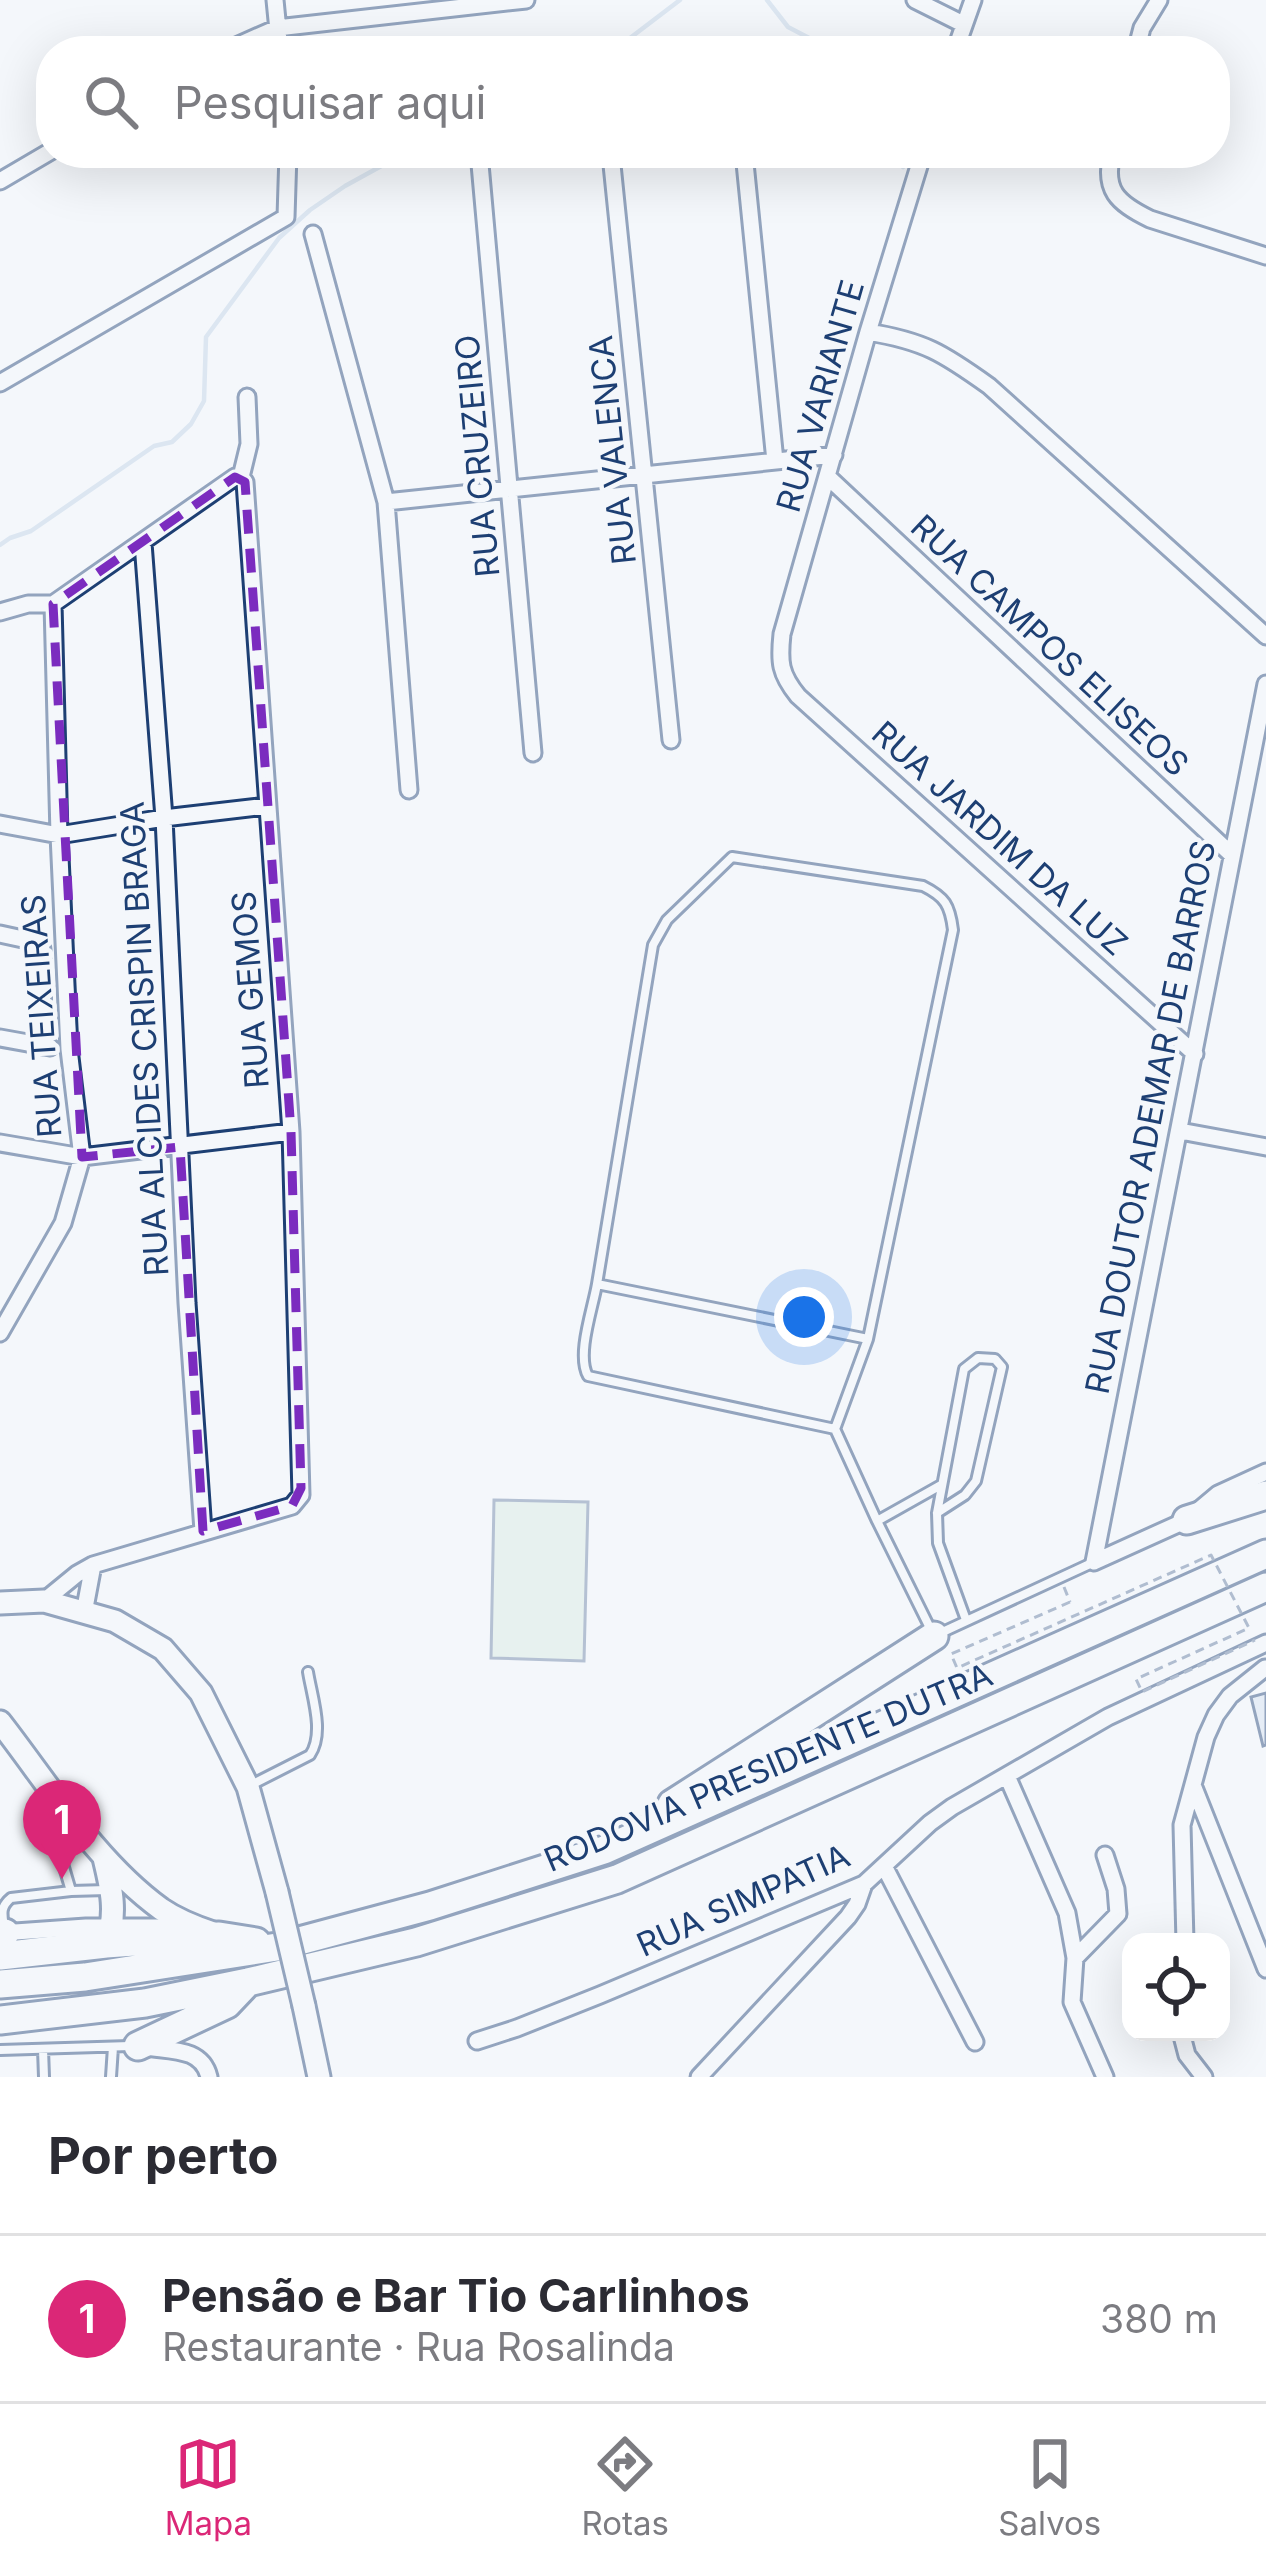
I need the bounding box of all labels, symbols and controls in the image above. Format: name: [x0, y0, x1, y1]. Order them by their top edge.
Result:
search box: [36, 36, 1230, 168]
icon: search: [78, 69, 144, 135]
text: Pesquisar aqui: [174, 75, 487, 130]
street label: RUA VARIANTE: [768, 275, 872, 517]
street label: RUA CRUZEIRO: [446, 333, 508, 579]
street label: RUA VALENCA: [580, 334, 644, 566]
street label: RUA CAMPOS ELISEOS: [903, 506, 1197, 784]
street label: RUA JARDIM DA LUZ: [864, 713, 1136, 963]
street label: RUA ALCIDES CRISPIN BRAGA: [112, 801, 176, 1277]
street label: RUA DOUTOR ADEMAR DE BARROS: [1077, 837, 1223, 1397]
street label: RUA GEMOS: [223, 890, 277, 1090]
street label: RUA TEIXEIRAS: [13, 893, 69, 1139]
your location: [774, 1287, 834, 1347]
street label: RODOVIA PRESIDENTE DUTRA: [538, 1654, 998, 1880]
pin: 1: [23, 1780, 101, 1879]
street label: RUA SIMPATIA: [630, 1835, 856, 1965]
map controls: [1122, 1933, 1230, 2041]
button: locate: [1122, 1933, 1230, 2041]
text: Por perto: [48, 2125, 279, 2186]
text: Pensão e Bar Tio Carlinhos: [162, 2268, 750, 2323]
text: 1: [79, 2295, 95, 2342]
text: 380 m: [1100, 2295, 1218, 2342]
text: Restaurante · Rua Rosalinda: [162, 2323, 675, 2370]
tab: Mapa: [165, 2431, 252, 2543]
tab: Rotas: [581, 2431, 669, 2543]
tab: Salvos: [998, 2431, 1101, 2543]

